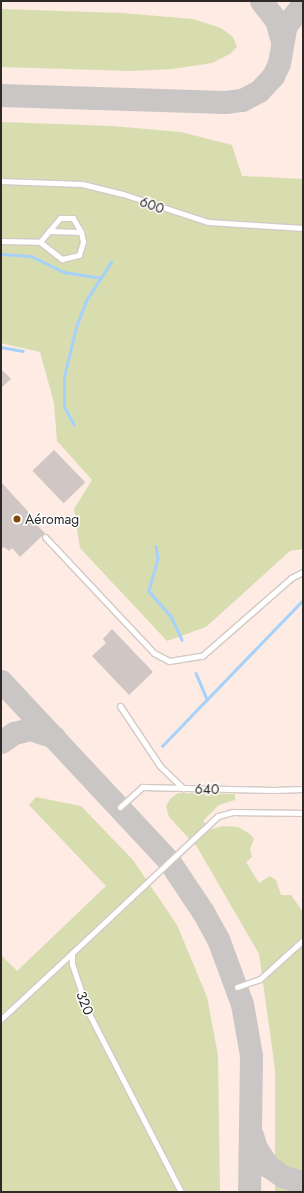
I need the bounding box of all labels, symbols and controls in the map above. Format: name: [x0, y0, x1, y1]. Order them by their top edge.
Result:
street label: 600: [137, 193, 167, 217]
place label: Aéromag: [25, 511, 79, 527]
marker: Aéromag: [12, 514, 22, 524]
street label: 640: [195, 780, 219, 798]
street label: 320: [73, 989, 97, 1017]

